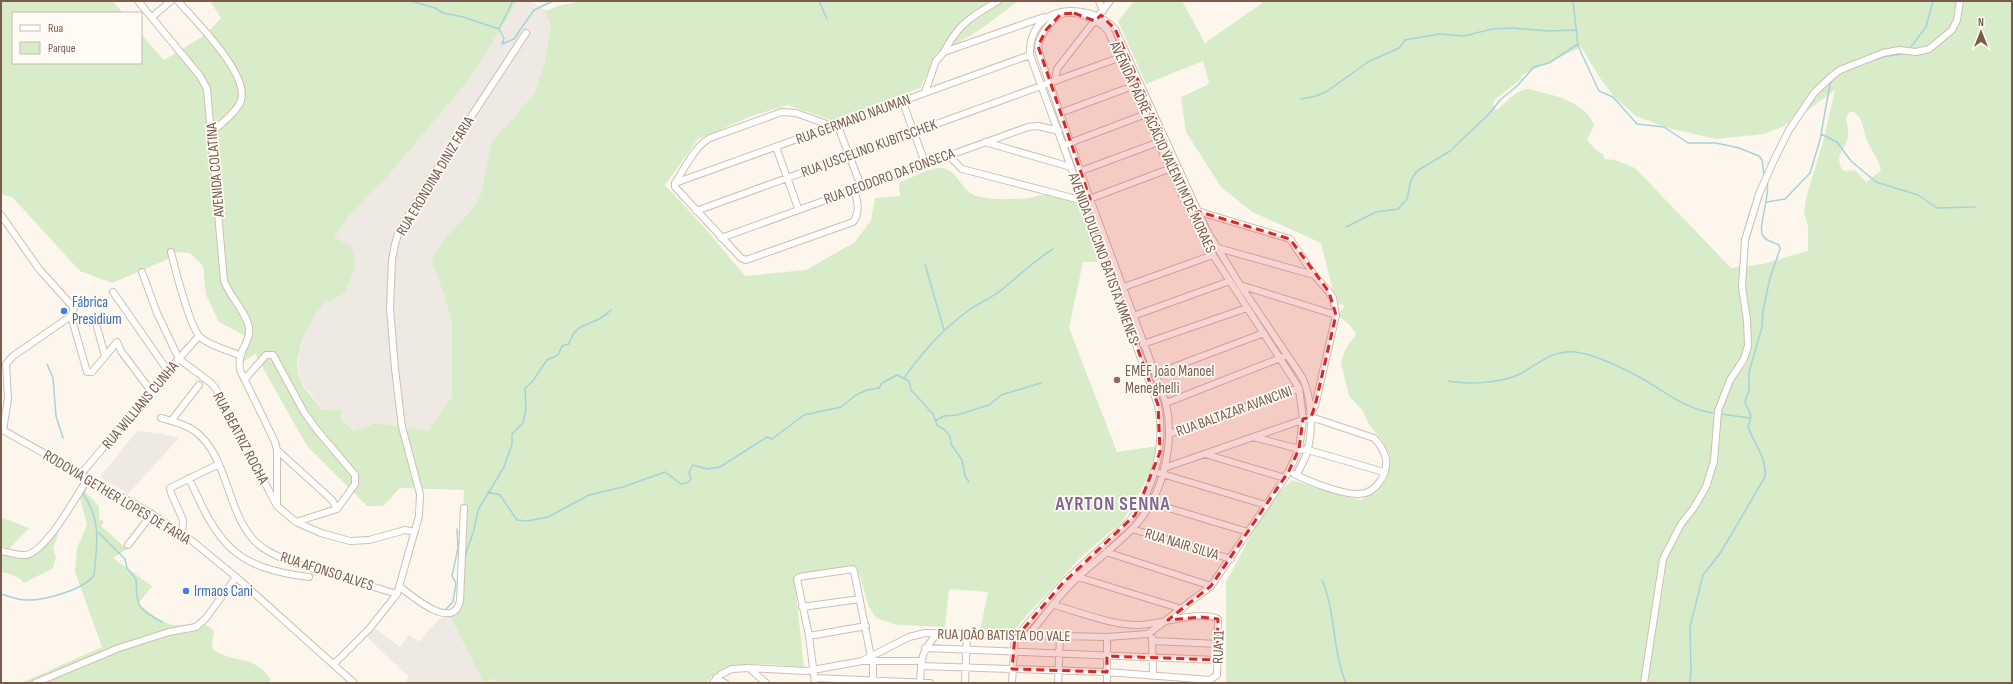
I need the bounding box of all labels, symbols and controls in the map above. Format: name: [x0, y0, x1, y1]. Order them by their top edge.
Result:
legend: [12, 12, 142, 64]
north arrow: [1961, 12, 2001, 52]
text: N: [1978, 16, 1984, 29]
text: Rua: [48, 21, 64, 36]
street label: AVENIDA PADRE ACÁCIO VALENTIM DE MORAES: [1105, 37, 1220, 256]
text: Parque: [48, 41, 76, 56]
street label: RUA GERMANO NAUMAN: [793, 90, 913, 149]
street label: RUA ERONDINA DINIZ FARIA: [392, 113, 479, 239]
street label: RUA JUSCELINO KUBITSCHEK: [798, 115, 940, 182]
street label: AVENIDA COLATINA: [202, 121, 229, 219]
street label: RUA DEODORO DA FONSECA: [821, 144, 958, 209]
street label: AVENIDA DULCINO BATISTA XIMENES: [1063, 169, 1143, 346]
place label: Fábrica Presidium: [72, 293, 122, 329]
marker: Fábrica Presidium: [59, 306, 69, 316]
street label: RUA WILLIANS CUNHA: [98, 357, 183, 453]
place label: EMEF João Manoel Meneghelli: [1125, 362, 1214, 398]
marker: EMEF João Manoel Meneghelli: [1112, 375, 1122, 385]
street label: RUA BALTAZAR AVANCINI: [1174, 382, 1295, 441]
street label: RUA BEATRIZ ROCHA: [208, 389, 273, 488]
street label: RODOVIA GETHER LOPES DE FARIA: [40, 446, 194, 549]
district label: AYRTON SENNA: [1055, 493, 1170, 516]
street label: RUA NAIR SILVA: [1143, 524, 1222, 565]
street label: RUA AFONSO ALVES: [278, 547, 376, 595]
place label: Irmaos Cani: [194, 582, 253, 601]
marker: Irmaos Cani: [181, 586, 191, 596]
street label: RUA JOÃO BATISTA DO VALE: [937, 625, 1071, 646]
street label: RUA 11: [1208, 629, 1229, 664]

